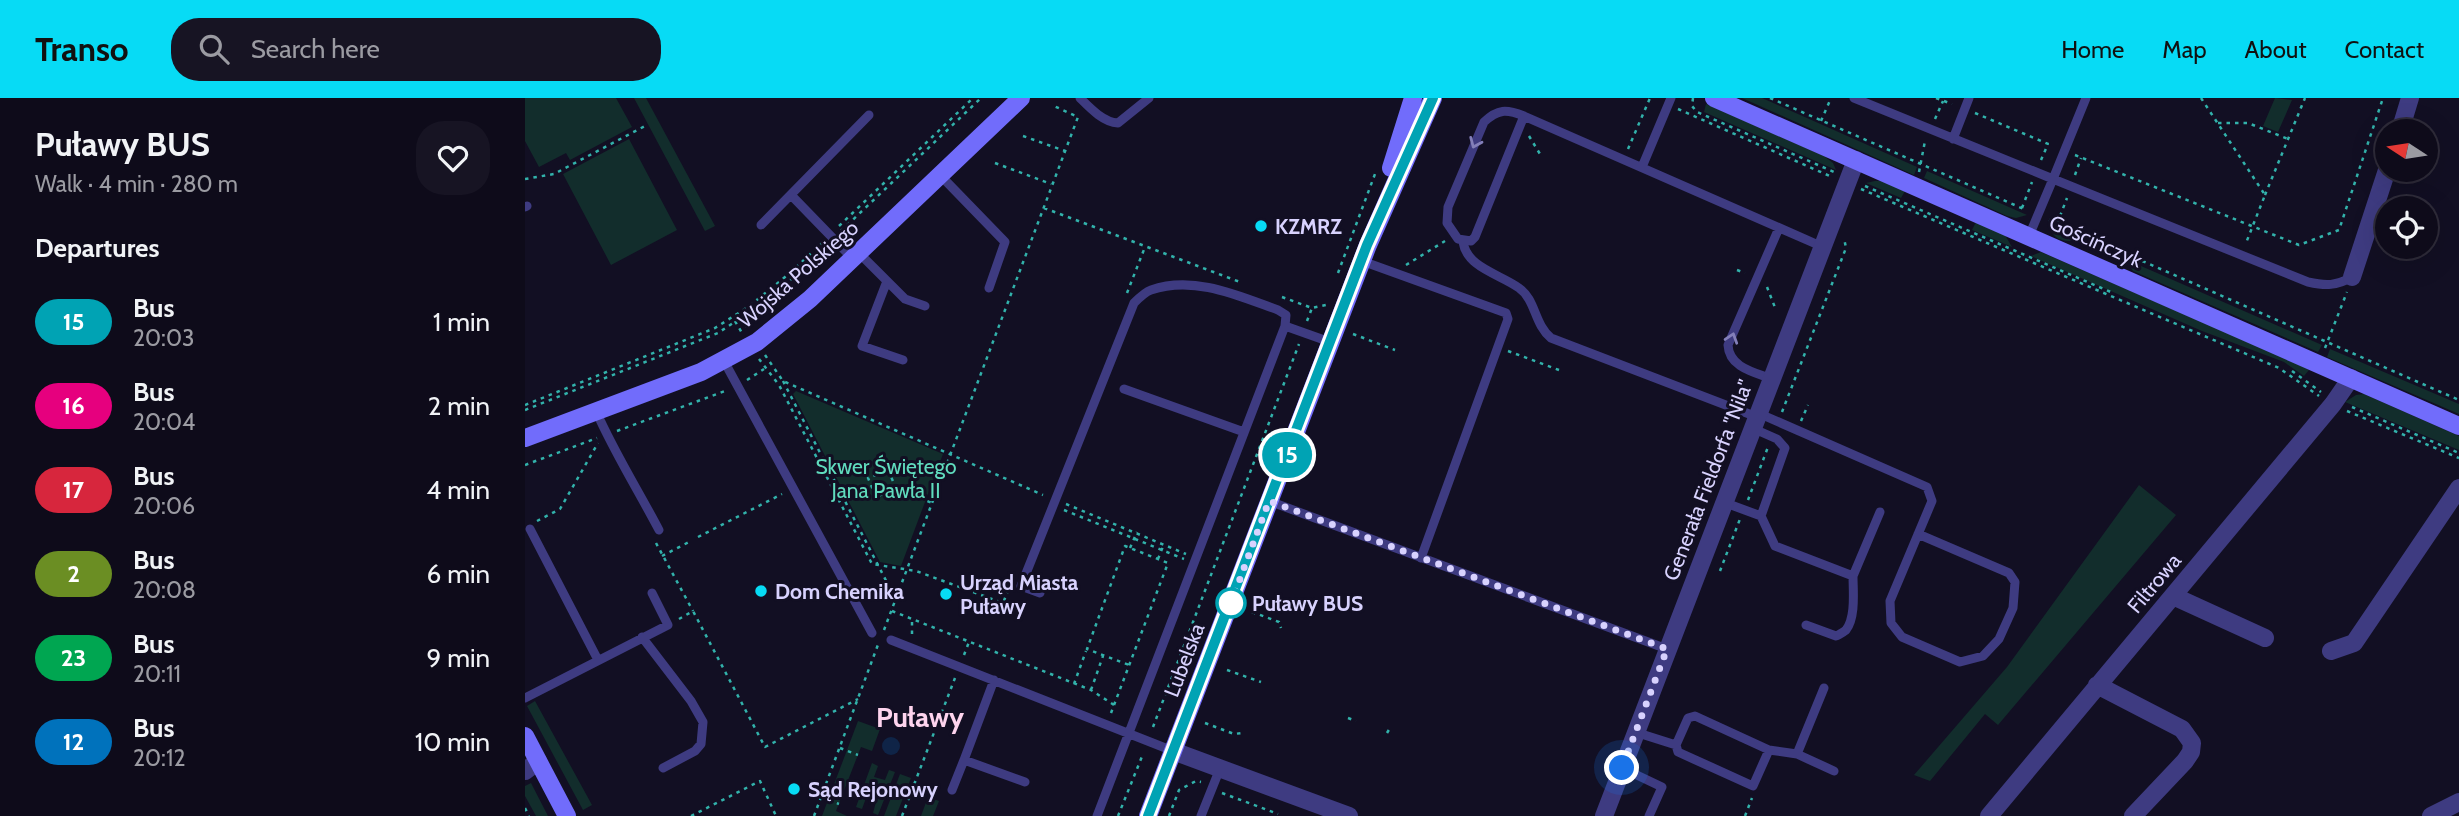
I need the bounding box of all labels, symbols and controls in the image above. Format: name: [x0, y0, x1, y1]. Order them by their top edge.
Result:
search box: [171, 18, 661, 81]
text: Transo: [35, 29, 129, 69]
icon: search: [195, 30, 233, 68]
text: Search here: [251, 33, 380, 65]
text: Home: [2061, 35, 2124, 64]
text: Map: [2162, 35, 2207, 64]
text: About: [2245, 35, 2307, 64]
text: Contact: [2345, 35, 2424, 64]
north arrow: [2375, 119, 2438, 182]
map controls: [2375, 119, 2438, 259]
button: heart: [416, 121, 490, 195]
text: Puławy BUS: [35, 124, 210, 164]
one-way arrow: [1469, 136, 1483, 148]
text: Walk · 4 min · 280 m: [35, 170, 238, 198]
button: locate: [2375, 196, 2438, 259]
street label: Gościńczyk: [2046, 209, 2147, 273]
place label: KZMRZ: [1275, 214, 1342, 239]
street label: Wojska Polskiego: [733, 215, 864, 334]
marker: KZMRZ: [1253, 218, 1269, 234]
text: Departures: [35, 232, 159, 264]
text: Bus: [133, 292, 174, 324]
text: 1 min: [433, 306, 490, 338]
text: 15: [63, 307, 84, 336]
text: 20:03: [133, 324, 194, 352]
one-way arrow: [1724, 332, 1738, 344]
text: Bus: [133, 376, 174, 408]
street label: Generała Fieldorfa "Nila": [1658, 376, 1758, 584]
text: 2 min: [428, 390, 490, 422]
text: 16: [62, 391, 85, 420]
text: 20:04: [133, 408, 195, 436]
line badge: 15: [1255, 432, 1319, 478]
text: 15: [1276, 440, 1298, 469]
park label: Skwer Świętego Jana Pawła II: [815, 454, 957, 503]
text: Bus: [133, 460, 174, 492]
text: 4 min: [426, 474, 490, 506]
text: 17: [63, 475, 84, 504]
text: 20:06: [133, 492, 195, 520]
text: Bus: [133, 544, 174, 576]
street label: Filtrowa: [2122, 548, 2186, 618]
text: 6 min: [427, 558, 490, 590]
text: 2: [67, 559, 80, 588]
place label: Urząd Miasta Puławy: [960, 570, 1079, 619]
text: 20:08: [133, 576, 196, 604]
place label: Dom Chemika: [775, 579, 904, 604]
marker: Dom Chemika: [753, 583, 769, 599]
marker: Urząd Miasta Puławy: [938, 586, 954, 602]
marker: Puławy BUS: [1216, 588, 1246, 618]
place label: Puławy BUS: [1252, 591, 1363, 616]
street label: Lubelska: [1159, 620, 1209, 700]
text: Bus: [133, 628, 174, 660]
text: 9 min: [427, 642, 490, 674]
text: 23: [61, 643, 86, 672]
text: 20:11: [133, 660, 181, 688]
district label: Puławy: [876, 700, 964, 734]
text: Bus: [133, 712, 174, 744]
text: 10 min: [415, 726, 490, 758]
text: 12: [63, 727, 84, 756]
text: 20:12: [133, 744, 185, 772]
your location: [1604, 750, 1639, 785]
place label: Sąd Rejonowy: [808, 777, 939, 802]
marker: Sąd Rejonowy: [786, 781, 802, 797]

